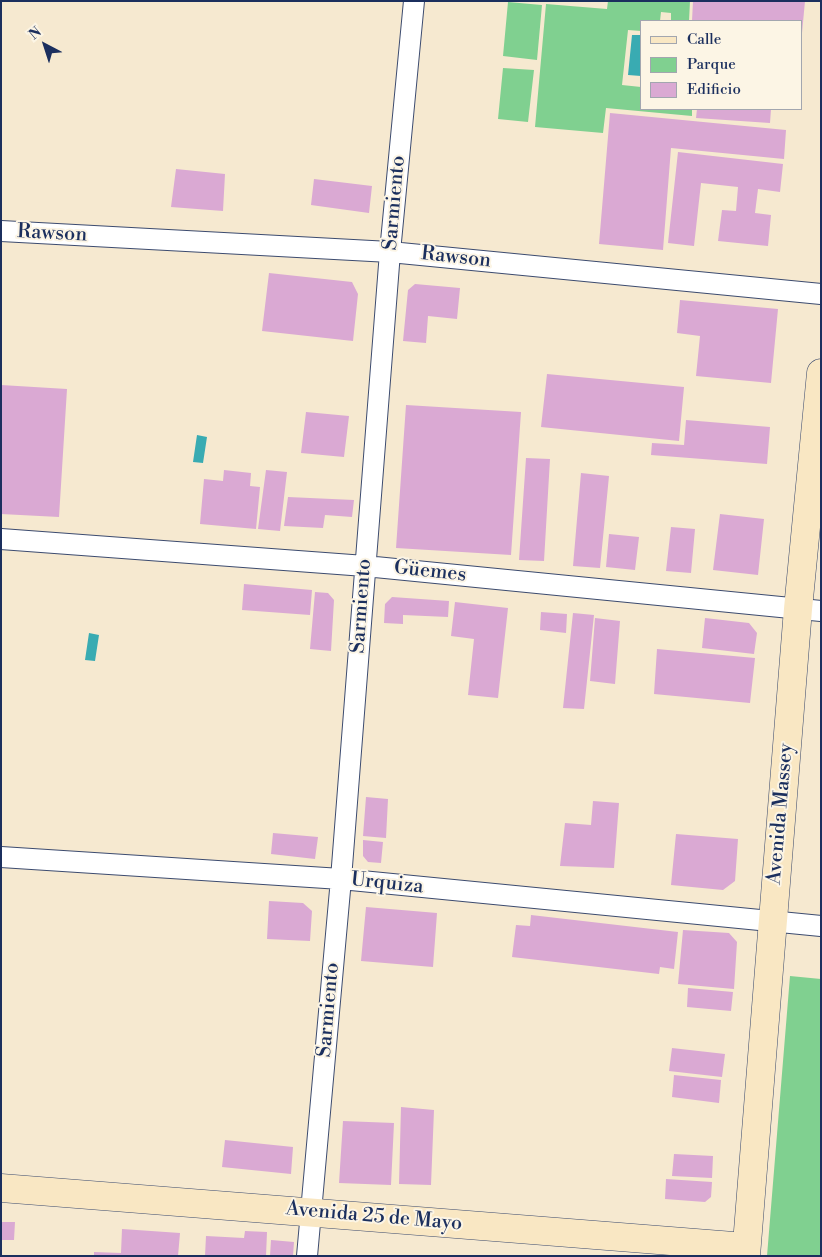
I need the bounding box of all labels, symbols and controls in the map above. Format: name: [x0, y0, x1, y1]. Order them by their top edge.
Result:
north arrow: [20, 20, 70, 70]
legend: [640, 20, 802, 110]
text: N: [25, 23, 45, 44]
text: Calle: [687, 30, 721, 49]
text: Parque: [687, 55, 736, 74]
text: Edificio: [687, 80, 741, 99]
street label: Sarmiento: [379, 155, 411, 251]
street label: Rawson: [16, 220, 88, 248]
street label: Rawson: [420, 242, 492, 274]
street label: Güemes: [393, 556, 467, 588]
street label: Sarmiento: [347, 558, 377, 654]
street label: Avenida Massey: [763, 742, 799, 886]
street label: Urquiza: [349, 868, 425, 900]
street label: Sarmiento: [313, 962, 345, 1058]
street label: Avenida 25 de Mayo: [285, 1197, 463, 1237]

